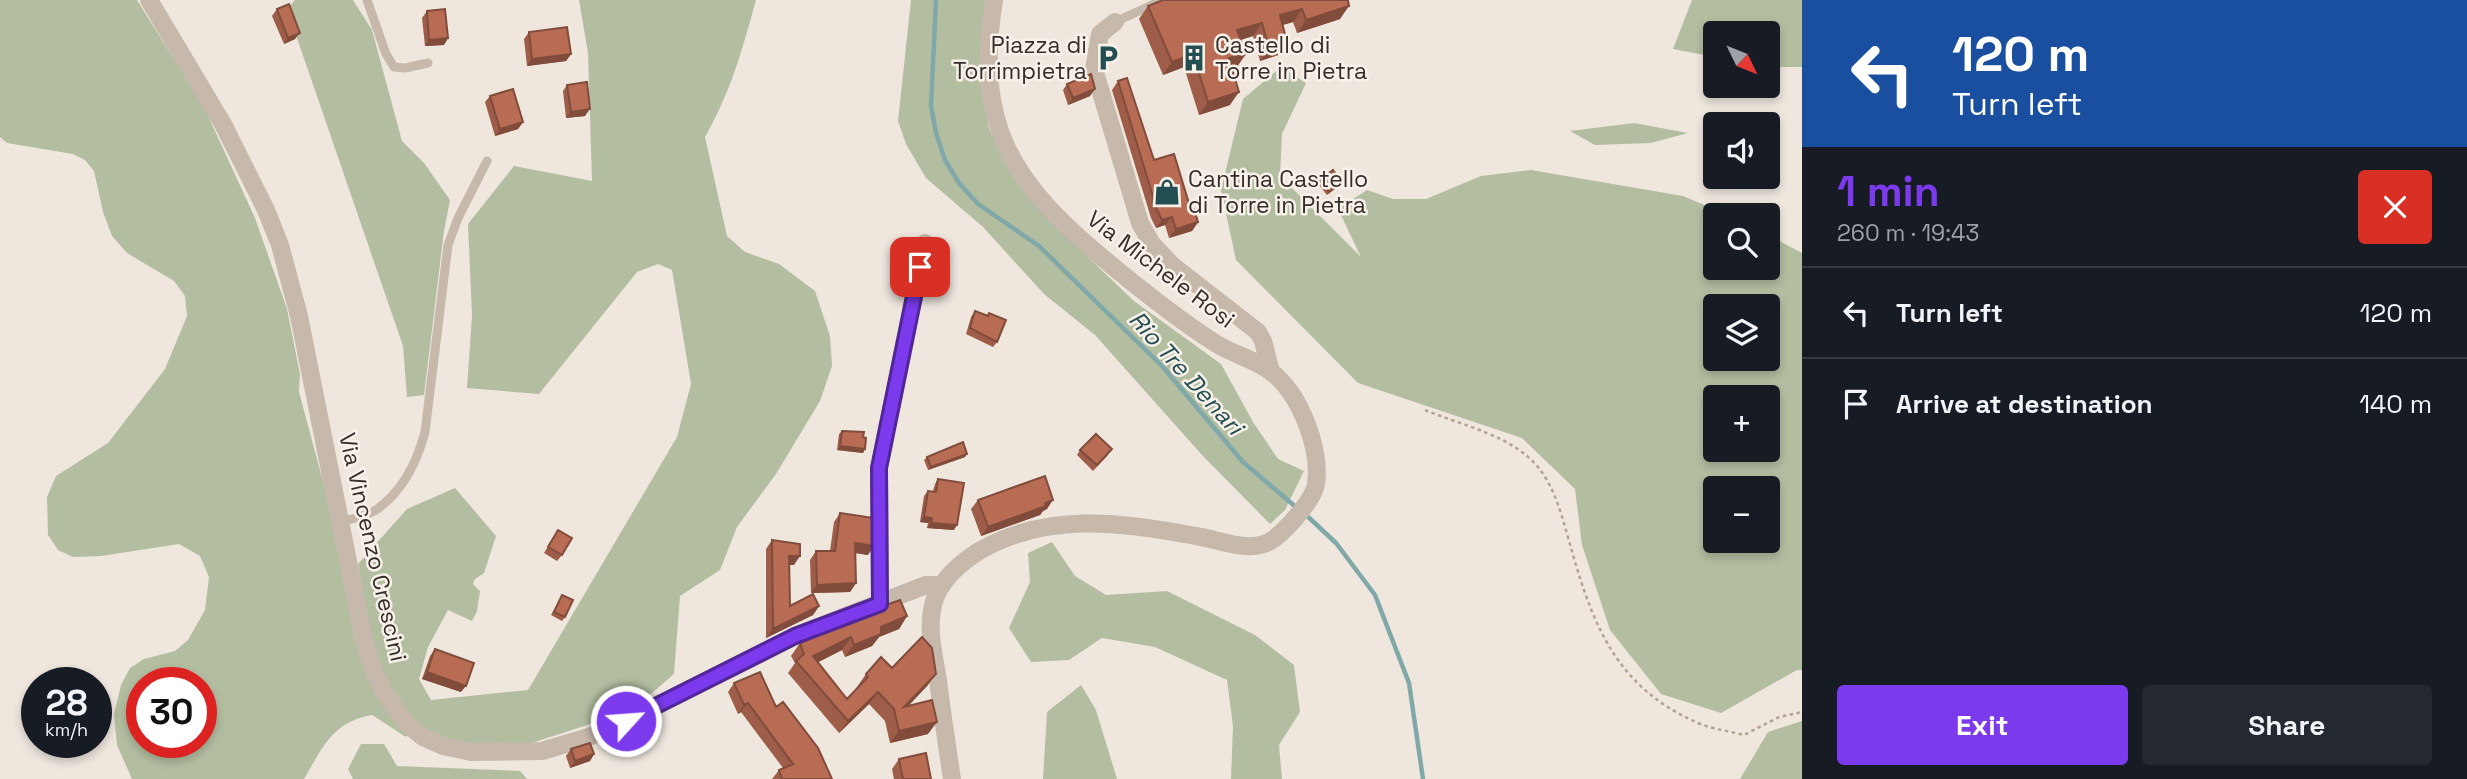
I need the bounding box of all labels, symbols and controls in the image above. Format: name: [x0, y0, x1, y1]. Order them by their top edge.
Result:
north arrow: [1703, 21, 1780, 98]
map controls: [1703, 21, 1780, 553]
text: 120 m: [1952, 23, 2089, 85]
icon: left: [1837, 28, 1928, 119]
place label: Piazza di Torrimpietra: [953, 30, 1087, 86]
place label: Castello di Torre in Pietra: [1215, 30, 1367, 86]
parking icon: Piazza di Torrimpietra: [1093, 43, 1123, 73]
building icon: Castello di Torre in Pietra: [1179, 43, 1209, 73]
text: Turn left: [1952, 84, 2082, 124]
button: sound: [1703, 112, 1780, 189]
place label: Cantina Castello di Torre in Pietra: [1188, 164, 1368, 220]
text: 1 min: [1837, 165, 1940, 218]
button: close: [2358, 170, 2432, 244]
shop icon: Cantina Castello di Torre in Pietra: [1152, 177, 1182, 207]
button: search: [1703, 203, 1780, 280]
street label: Via Michele Rosi: [1081, 204, 1241, 334]
text: 260 m · 19:43: [1837, 218, 1979, 248]
pin: [890, 237, 950, 297]
icon: arrive: [901, 248, 939, 286]
button: layers: [1703, 294, 1780, 371]
icon: left: [1837, 294, 1875, 332]
text: Turn left: [1896, 296, 2003, 330]
text: 120 m: [2360, 296, 2432, 330]
water label: Rio Tre Denari: [1123, 304, 1252, 443]
button: +: [1703, 385, 1780, 462]
icon: arrive: [1837, 385, 1875, 423]
text: Arrive at destination: [1896, 387, 2153, 421]
text: 140 m: [2359, 387, 2432, 421]
street label: Via Vincenzo Crescini: [332, 430, 414, 664]
button: −: [1703, 476, 1780, 553]
speed limit sign: 30: [126, 667, 217, 758]
text: 28: [46, 681, 87, 725]
position arrow: [589, 684, 663, 758]
button: Exit: [1837, 685, 2128, 765]
button: Share: [2142, 685, 2432, 765]
text: km/h: [45, 718, 88, 741]

